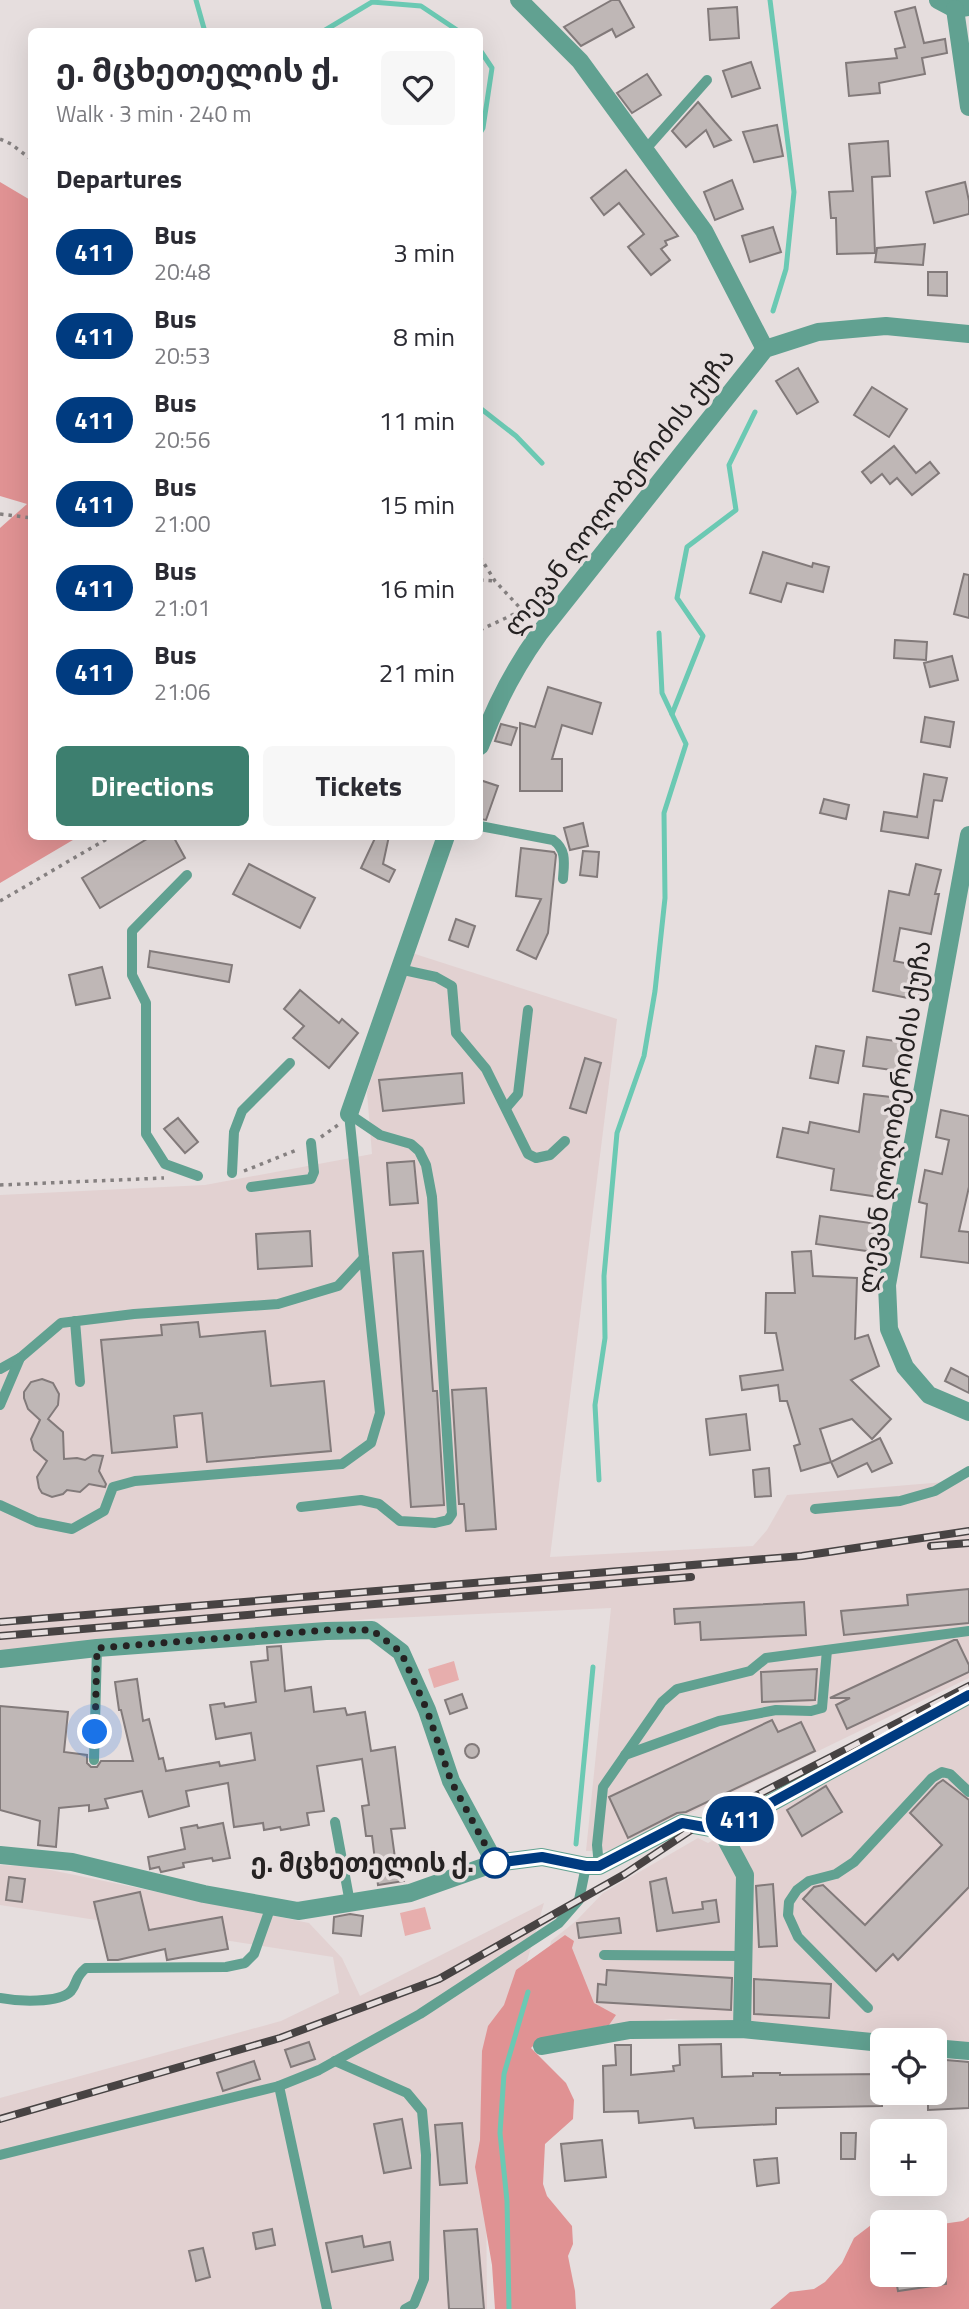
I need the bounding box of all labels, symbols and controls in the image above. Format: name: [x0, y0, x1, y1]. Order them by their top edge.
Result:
text: ე. მცხეთელის ქ.: [56, 45, 340, 95]
button: heart: [381, 51, 455, 125]
text: Walk · 3 min · 240 m: [56, 96, 252, 131]
text: Departures: [56, 159, 182, 198]
text: Bus: [154, 215, 196, 254]
text: 3 min: [393, 233, 455, 272]
text: 411: [74, 234, 115, 270]
text: 20:48: [154, 254, 211, 289]
text: Bus: [154, 299, 196, 338]
text: 8 min: [393, 317, 455, 356]
text: 411: [74, 318, 115, 354]
text: 20:53: [154, 338, 211, 373]
street label: ლევან ღოღობერიძის ქუჩა: [493, 339, 744, 644]
text: Bus: [154, 383, 196, 422]
text: 11 min: [379, 401, 455, 440]
text: 411: [74, 402, 115, 438]
text: 20:56: [154, 422, 211, 457]
text: Bus: [154, 467, 196, 506]
text: 15 min: [379, 485, 455, 524]
text: 411: [74, 486, 115, 522]
text: 21:00: [154, 506, 211, 541]
text: Bus: [154, 551, 196, 590]
text: 16 min: [379, 569, 455, 608]
text: 411: [74, 570, 115, 606]
text: 21:01: [154, 590, 211, 625]
text: Bus: [154, 635, 196, 674]
text: 21 min: [379, 653, 455, 692]
text: 411: [74, 654, 115, 690]
text: 21:06: [154, 674, 211, 709]
button: Directions: [56, 746, 249, 826]
button: Tickets: [263, 746, 455, 826]
street label: ლევან ღოღობერიძის ქუჩა: [846, 938, 941, 1296]
your location: [77, 1714, 112, 1749]
line badge: 411: [700, 1796, 780, 1842]
text: 411: [720, 1801, 760, 1837]
place label: ე. მცხეთელის ქ.: [251, 1843, 474, 1882]
marker: ე. მცხეთელის ქ.: [480, 1848, 510, 1878]
map controls: [870, 2028, 947, 2287]
button: locate: [870, 2028, 947, 2105]
button: +: [870, 2119, 947, 2196]
button: −: [870, 2210, 947, 2287]

